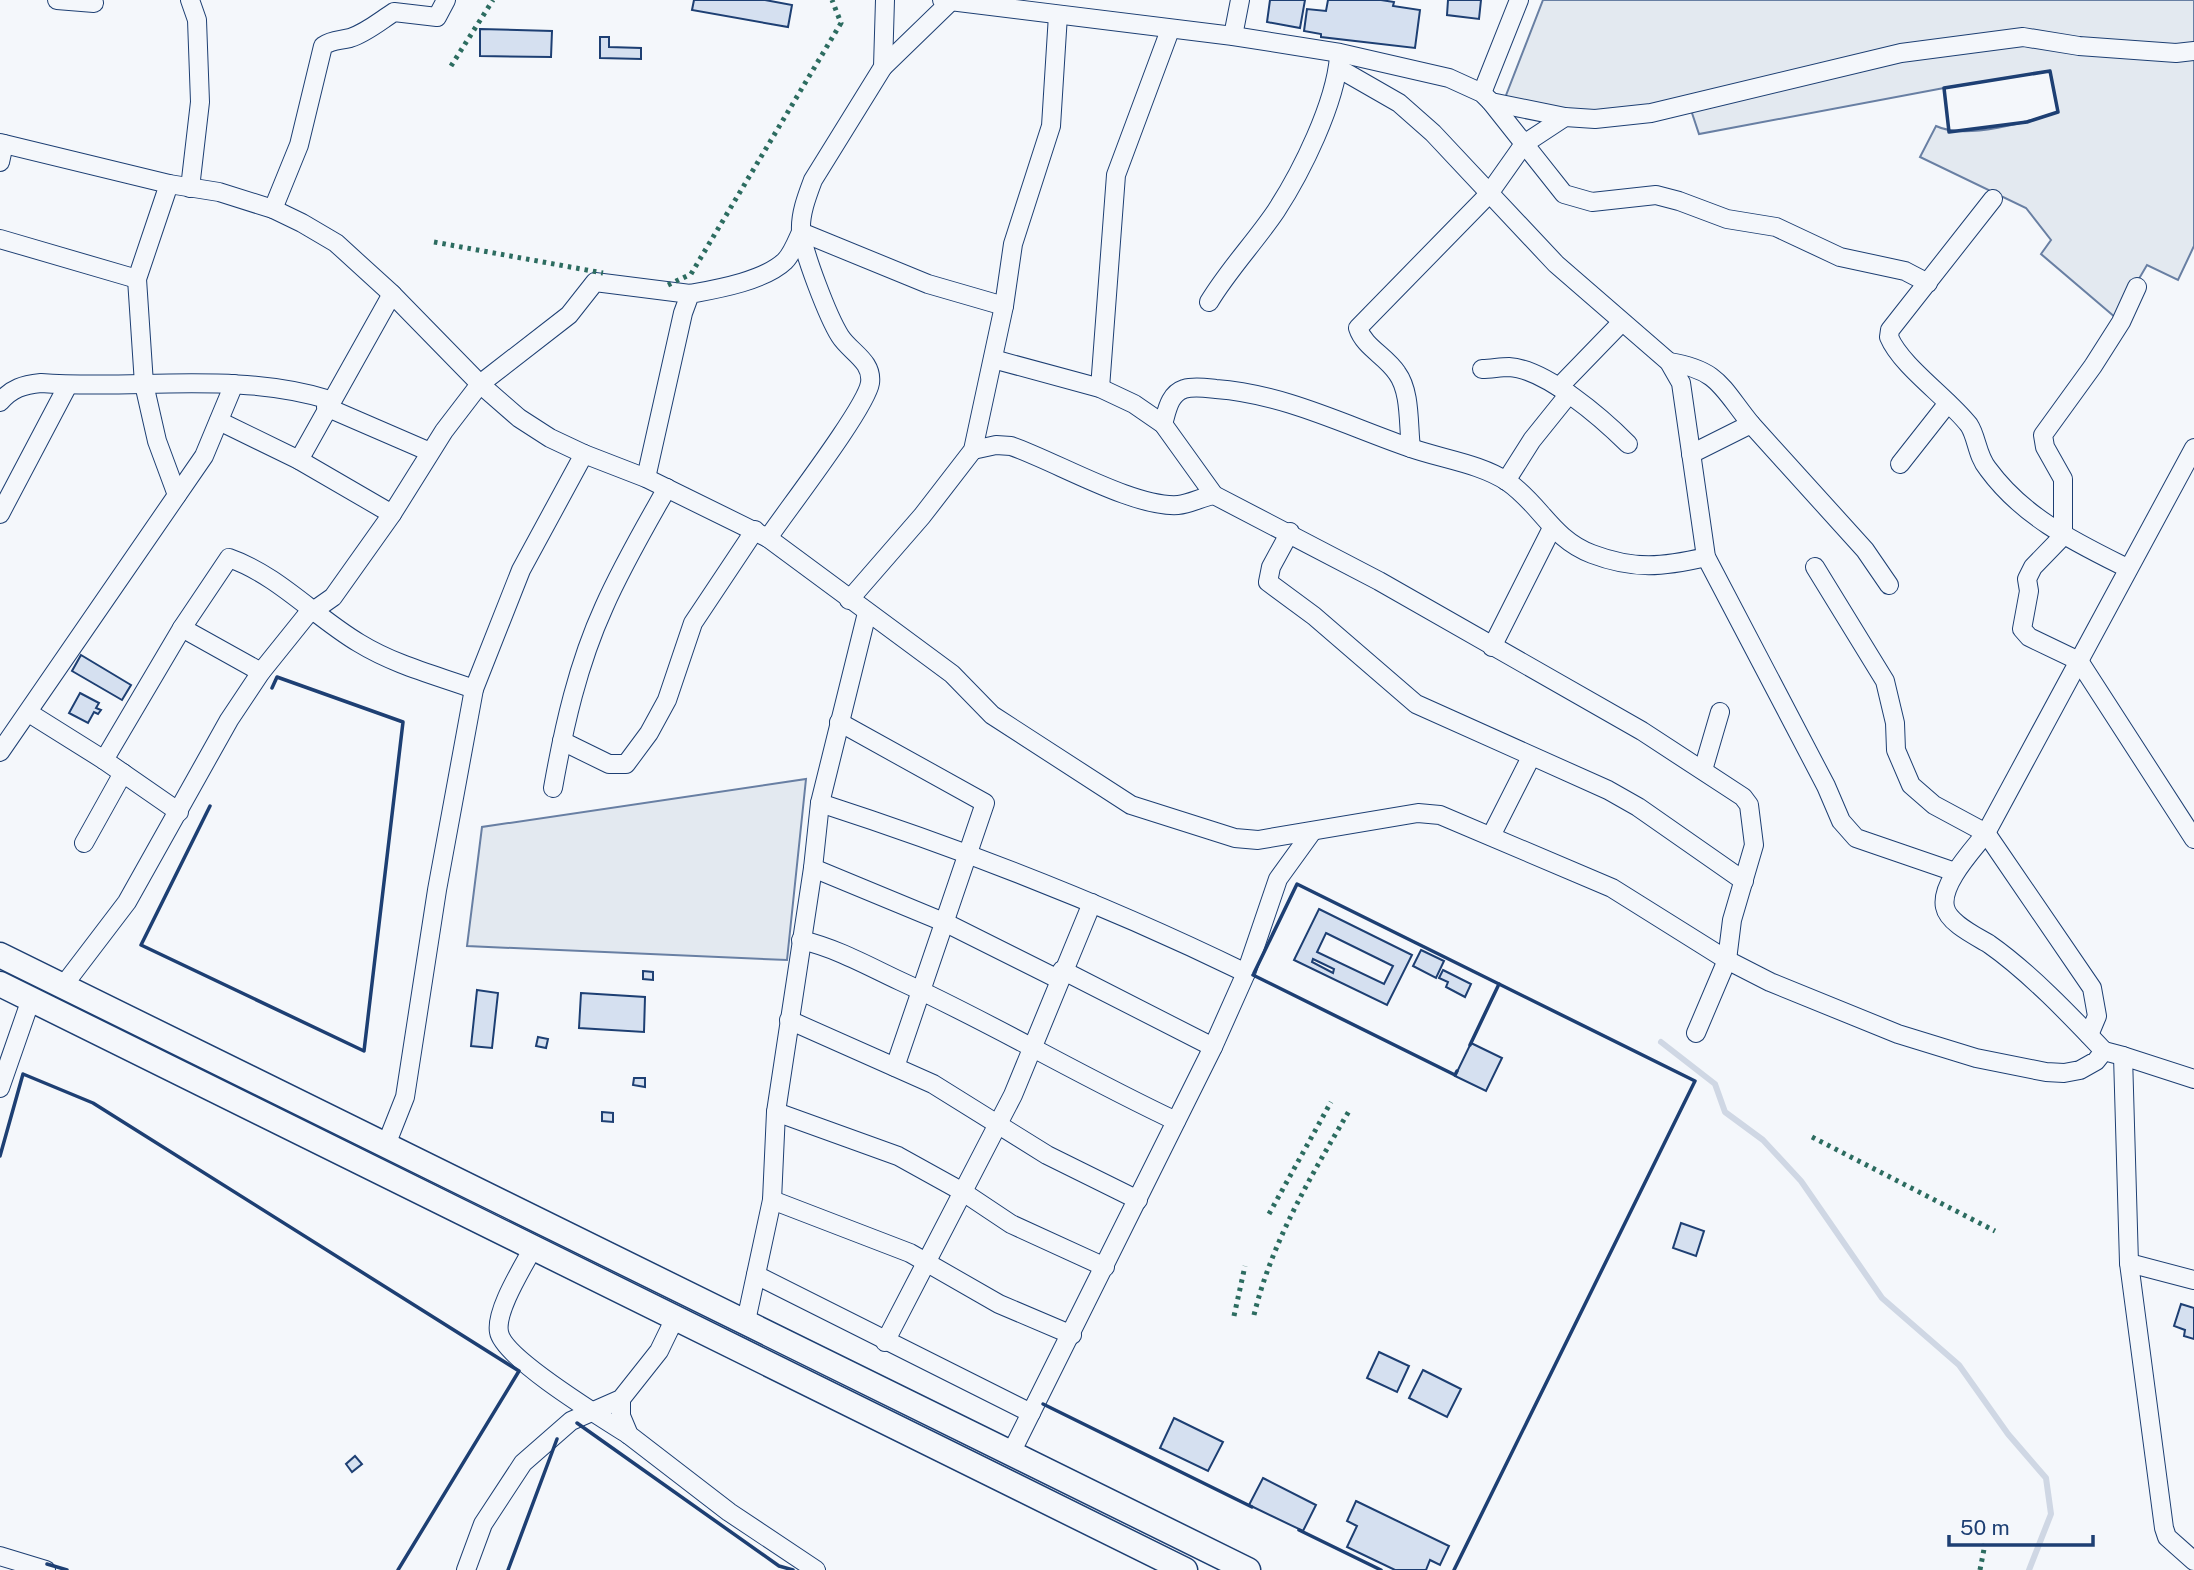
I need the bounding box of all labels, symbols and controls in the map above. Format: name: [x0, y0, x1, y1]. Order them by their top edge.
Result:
scale bar: [1949, 1504, 2092, 1548]
text: 50 m: [1960, 1515, 2010, 1540]

